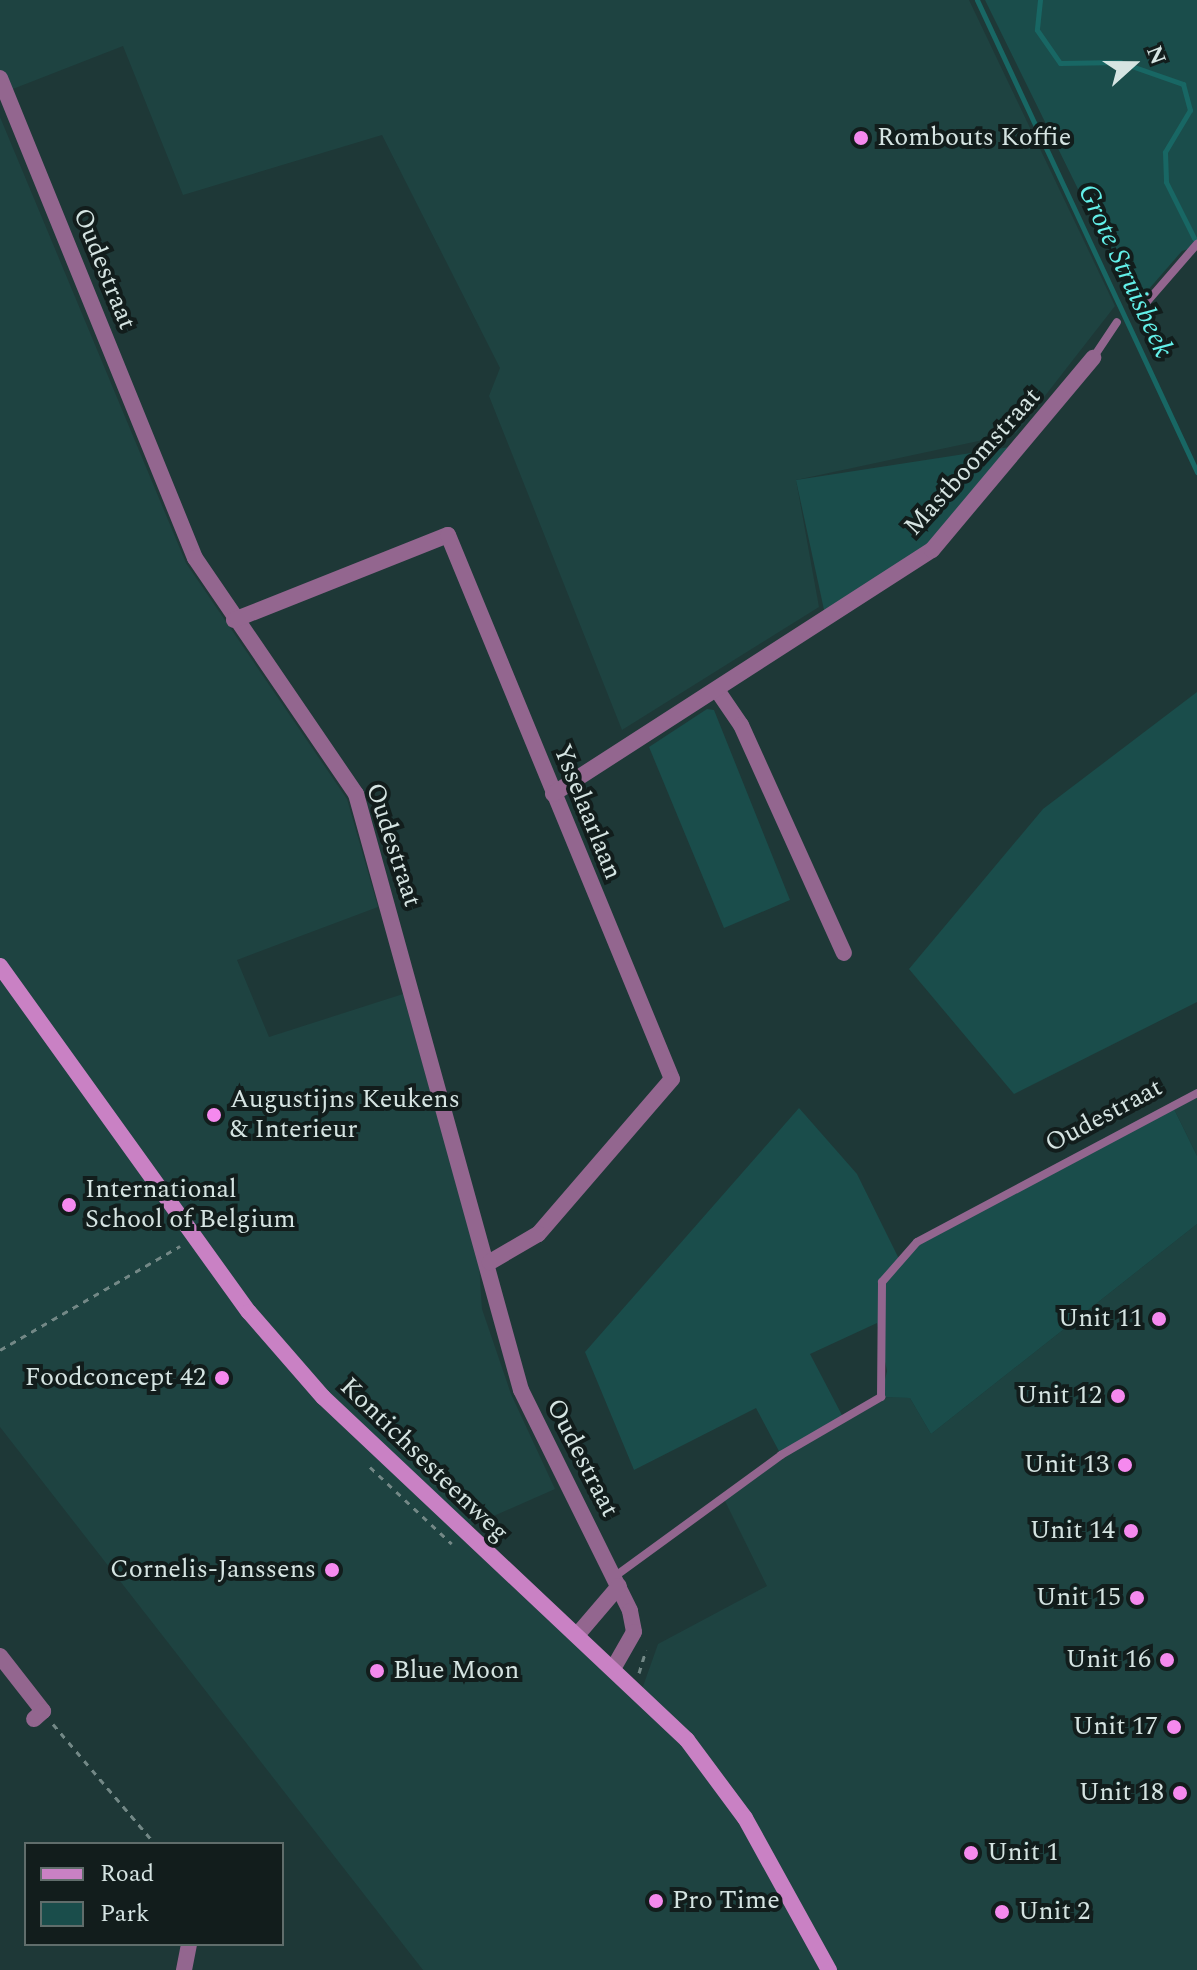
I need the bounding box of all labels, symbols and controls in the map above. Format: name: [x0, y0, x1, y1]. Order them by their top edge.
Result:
north arrow: [1093, 24, 1173, 104]
text: N: [1137, 41, 1174, 70]
place label: Rombouts Koffie: [877, 122, 1071, 154]
marker: Rombouts Koffie: [852, 129, 870, 147]
water label: Grote Struisbeek: [1070, 179, 1180, 363]
street label: Oudestraat: [65, 204, 143, 334]
street label: Mastboomstraat: [898, 381, 1048, 543]
street label: Ysselaarlaan: [546, 740, 628, 884]
street label: Oudestraat: [358, 779, 428, 911]
street label: Oudestraat: [1040, 1072, 1168, 1160]
place label: Augustijns Keukens & Interieur: [230, 1084, 460, 1146]
marker: Augustijns Keukens & Interieur: [205, 1106, 223, 1124]
place label: International School of Belgium: [85, 1174, 296, 1236]
marker: International School of Belgium: [60, 1196, 78, 1214]
place label: Unit 11: [1058, 1303, 1143, 1335]
marker: Unit 11: [1150, 1310, 1168, 1328]
place label: Foodconcept 42: [25, 1362, 206, 1394]
marker: Foodconcept 42: [213, 1369, 231, 1387]
street label: Kontichsesteenweg: [333, 1371, 515, 1549]
place label: Unit 12: [1017, 1380, 1102, 1412]
marker: Unit 12: [1109, 1387, 1127, 1405]
street label: Oudestraat: [539, 1394, 625, 1522]
place label: Unit 13: [1024, 1449, 1109, 1481]
marker: Unit 13: [1116, 1456, 1134, 1474]
place label: Unit 14: [1030, 1515, 1115, 1547]
marker: Unit 14: [1122, 1522, 1140, 1540]
place label: Cornelis-Janssens: [110, 1554, 316, 1586]
marker: Cornelis-Janssens: [323, 1561, 341, 1579]
place label: Unit 15: [1036, 1582, 1121, 1614]
marker: Unit 15: [1128, 1589, 1146, 1607]
place label: Unit 16: [1066, 1644, 1151, 1676]
marker: Unit 16: [1158, 1651, 1176, 1669]
place label: Blue Moon: [393, 1655, 519, 1687]
marker: Blue Moon: [368, 1662, 386, 1680]
place label: Unit 17: [1073, 1711, 1158, 1743]
marker: Unit 17: [1165, 1718, 1183, 1736]
place label: Unit 18: [1079, 1777, 1164, 1809]
marker: Unit 18: [1171, 1784, 1189, 1802]
place label: Unit 1: [987, 1837, 1059, 1869]
legend: [24, 1842, 284, 1946]
marker: Unit 1: [962, 1844, 980, 1862]
text: Road: [100, 1856, 154, 1892]
place label: Pro Time: [672, 1885, 780, 1917]
marker: Pro Time: [647, 1892, 665, 1910]
text: Park: [100, 1896, 150, 1932]
place label: Unit 2: [1018, 1896, 1090, 1928]
marker: Unit 2: [993, 1903, 1011, 1921]

